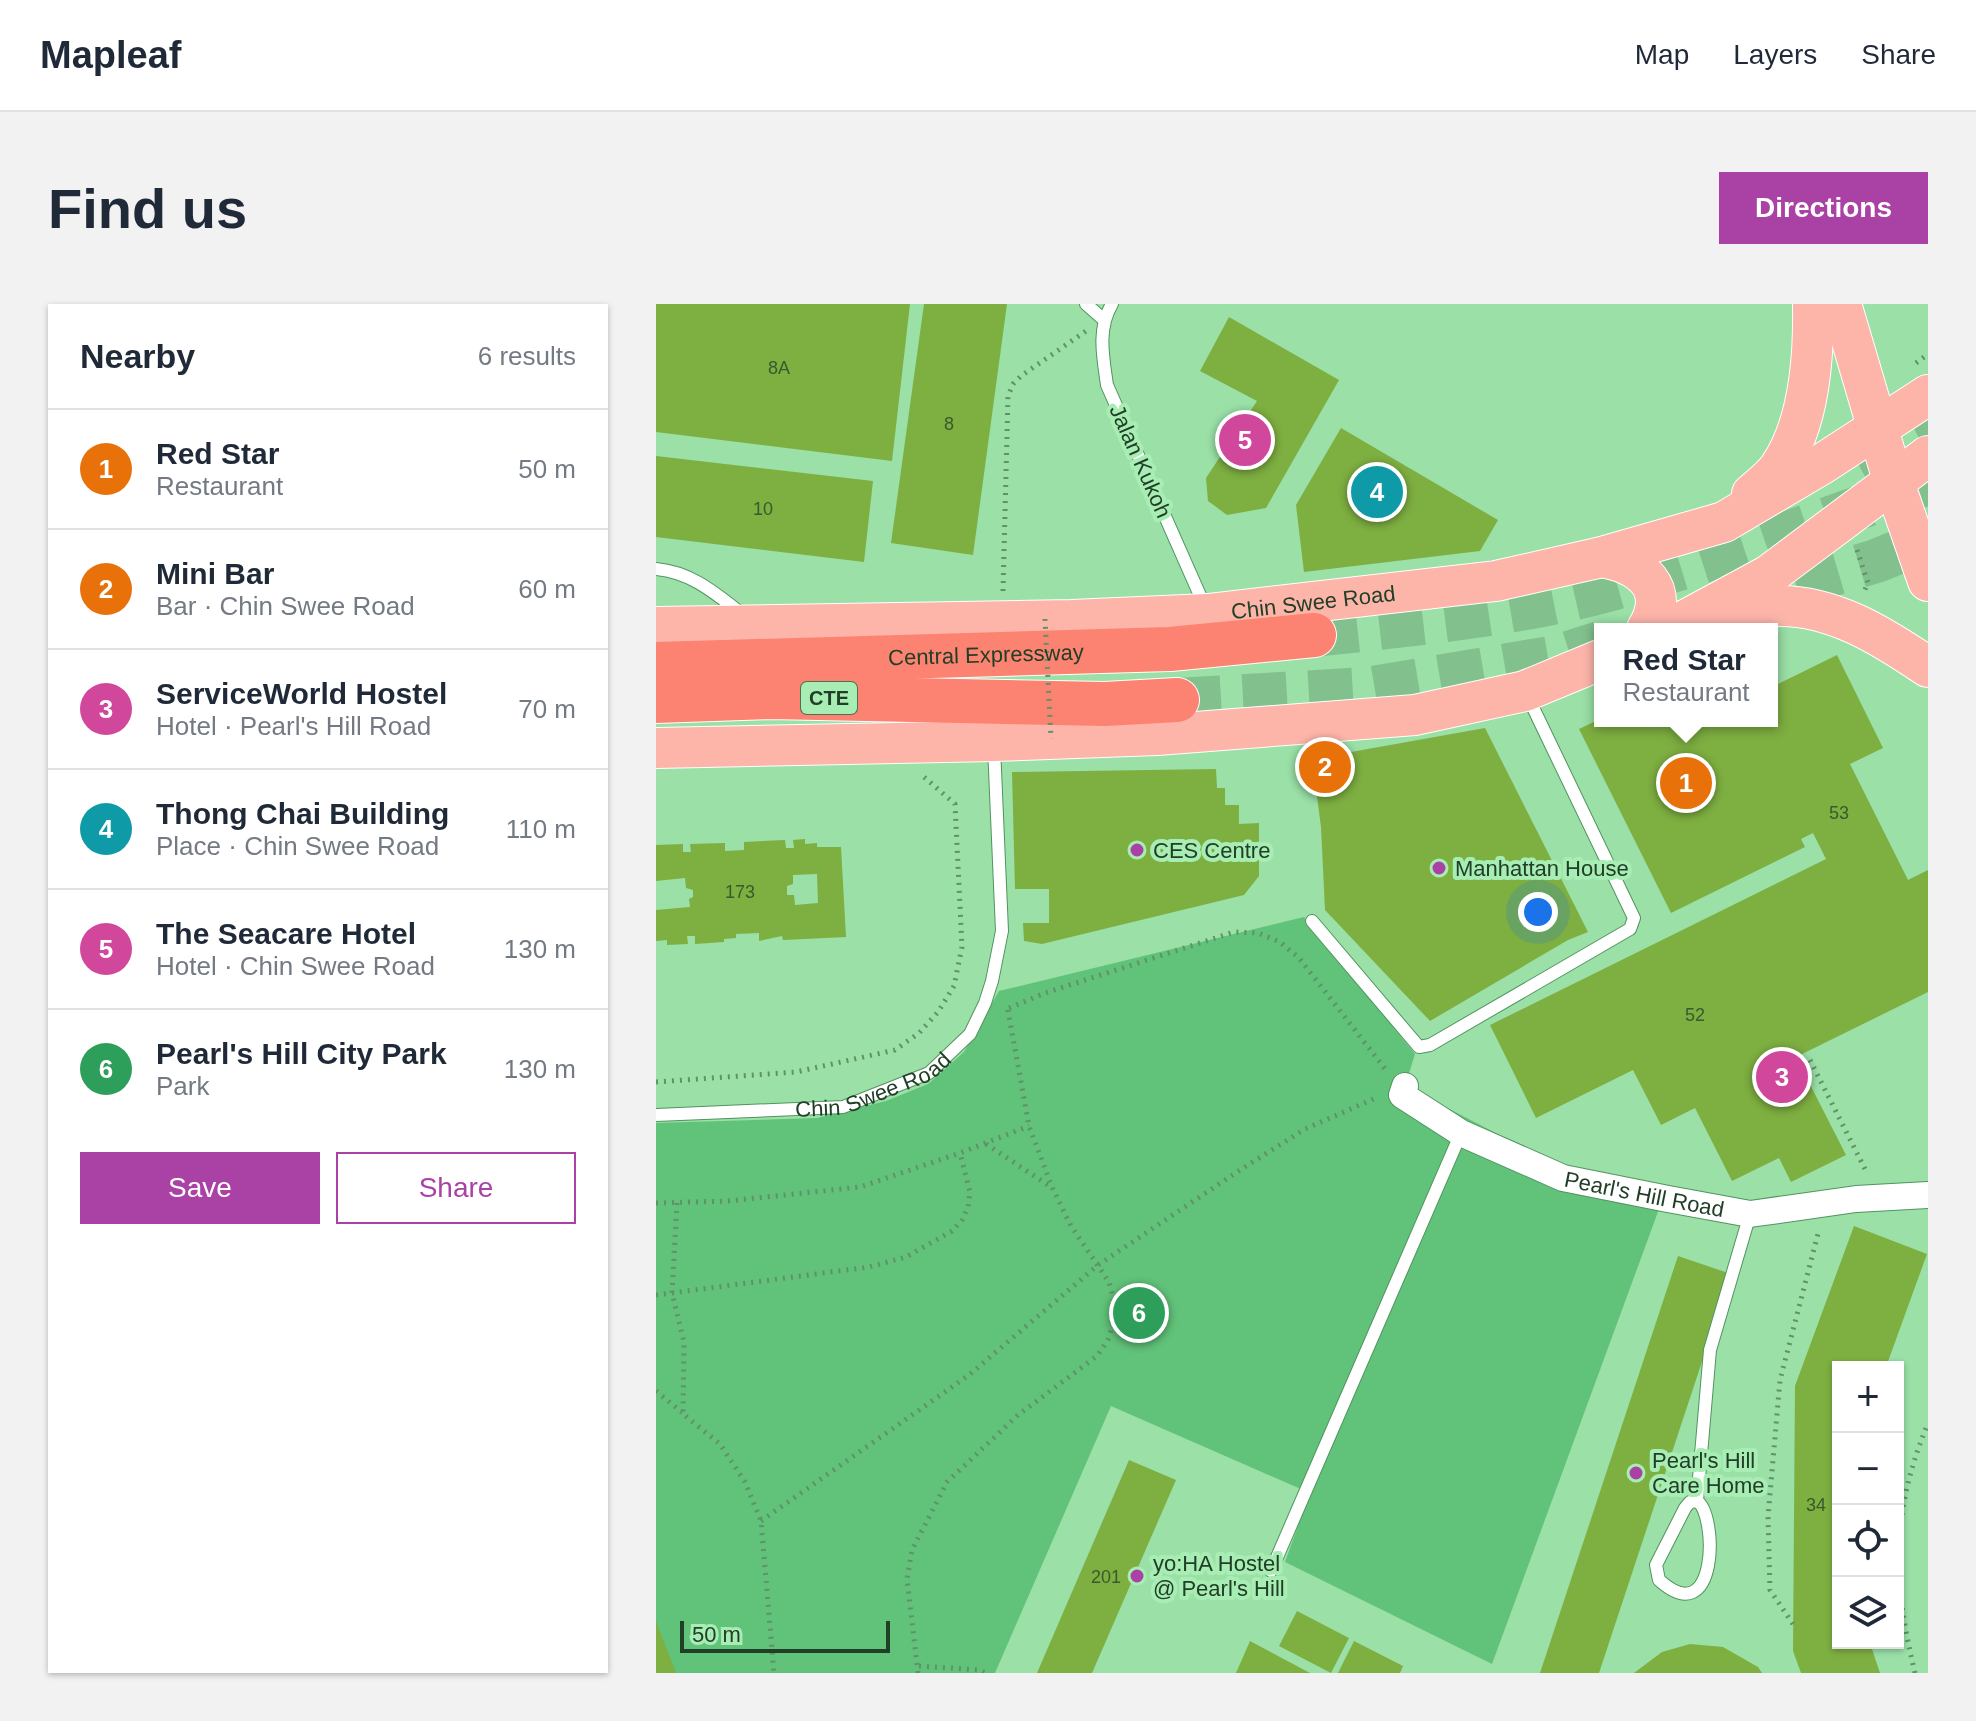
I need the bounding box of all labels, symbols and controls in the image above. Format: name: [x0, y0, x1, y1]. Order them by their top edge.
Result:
text: Mapleaf: [40, 34, 181, 76]
text: Map: [1635, 39, 1689, 70]
text: Layers: [1733, 39, 1817, 70]
text: Share: [1861, 39, 1936, 70]
button: Directions: [1719, 172, 1928, 244]
text: Find us: [48, 177, 247, 240]
text: Nearby: [80, 337, 195, 375]
text: 6 results: [478, 341, 576, 371]
house number: 8A: [768, 358, 790, 378]
street label: Jalan Kukoh: [1104, 401, 1177, 522]
pin: 5: [1219, 410, 1271, 470]
house number: 8: [944, 414, 954, 434]
text: Red Star: [156, 437, 279, 470]
text: 1: [99, 454, 113, 484]
text: 50 m: [518, 454, 576, 484]
pin: 4: [1351, 462, 1403, 522]
text: Restaurant: [156, 471, 283, 501]
house number: 10: [753, 499, 773, 519]
text: Mini Bar: [156, 557, 274, 590]
text: 2: [99, 574, 113, 604]
text: 60 m: [518, 574, 576, 604]
street label: Chin Swee Road: [1230, 581, 1397, 624]
text: Bar · Chin Swee Road: [156, 591, 415, 621]
popup: [1594, 623, 1778, 727]
street label: Central Expressway: [888, 640, 1084, 670]
text: Red Star: [1622, 643, 1746, 676]
text: ServiceWorld Hostel: [156, 677, 447, 710]
text: Restaurant: [1622, 677, 1750, 707]
road number: CTE: [801, 682, 857, 714]
text: 3: [99, 694, 113, 724]
text: 70 m: [518, 694, 576, 724]
text: Hotel · Pearl's Hill Road: [156, 711, 431, 741]
pin: 2: [1299, 737, 1351, 797]
pin: 1: [1660, 753, 1712, 813]
text: Thong Chai Building: [156, 797, 449, 830]
house number: 53: [1829, 803, 1849, 823]
text: 4: [99, 814, 113, 844]
text: 110 m: [506, 814, 576, 844]
text: Place · Chin Swee Road: [156, 831, 439, 861]
place label: CES Centre: [1153, 838, 1270, 863]
marker: CES Centre: [1128, 841, 1146, 859]
place label: Manhattan House: [1455, 856, 1629, 881]
marker: Manhattan House: [1430, 859, 1448, 877]
house number: 173: [725, 882, 755, 902]
your location: [1518, 892, 1558, 932]
text: The Seacare Hotel: [156, 917, 416, 950]
text: 5: [99, 934, 113, 964]
text: 130 m: [504, 934, 576, 964]
text: Hotel · Chin Swee Road: [156, 951, 435, 981]
house number: 52: [1685, 1005, 1705, 1025]
text: Pearl's Hill City Park: [156, 1037, 447, 1070]
street label: Chin Swee Road: [795, 1047, 956, 1122]
pin: 3: [1756, 1047, 1808, 1107]
text: 6: [99, 1054, 113, 1084]
text: 130 m: [504, 1054, 576, 1084]
text: Park: [156, 1071, 209, 1101]
button: Save: [80, 1152, 320, 1224]
button: Share: [336, 1152, 576, 1224]
street label: Pearl's Hill Road: [1562, 1167, 1726, 1222]
pin: 6: [1113, 1283, 1165, 1343]
map controls: [1832, 1361, 1904, 1649]
button: +: [1832, 1361, 1904, 1433]
button: −: [1832, 1433, 1904, 1505]
place label: Pearl's Hill Care Home: [1652, 1448, 1764, 1498]
marker: Pearl's Hill Care Home: [1627, 1464, 1645, 1482]
house number: 34: [1806, 1495, 1826, 1515]
button: locate: [1832, 1505, 1904, 1577]
place label: yo:HA Hostel @ Pearl's Hill: [1153, 1551, 1285, 1601]
house number: 201: [1091, 1567, 1121, 1587]
marker: yo:HA Hostel @ Pearl's Hill: [1128, 1567, 1146, 1585]
button: layers: [1832, 1577, 1904, 1649]
scale bar: [680, 1617, 890, 1653]
text: 50 m: [692, 1622, 741, 1647]

